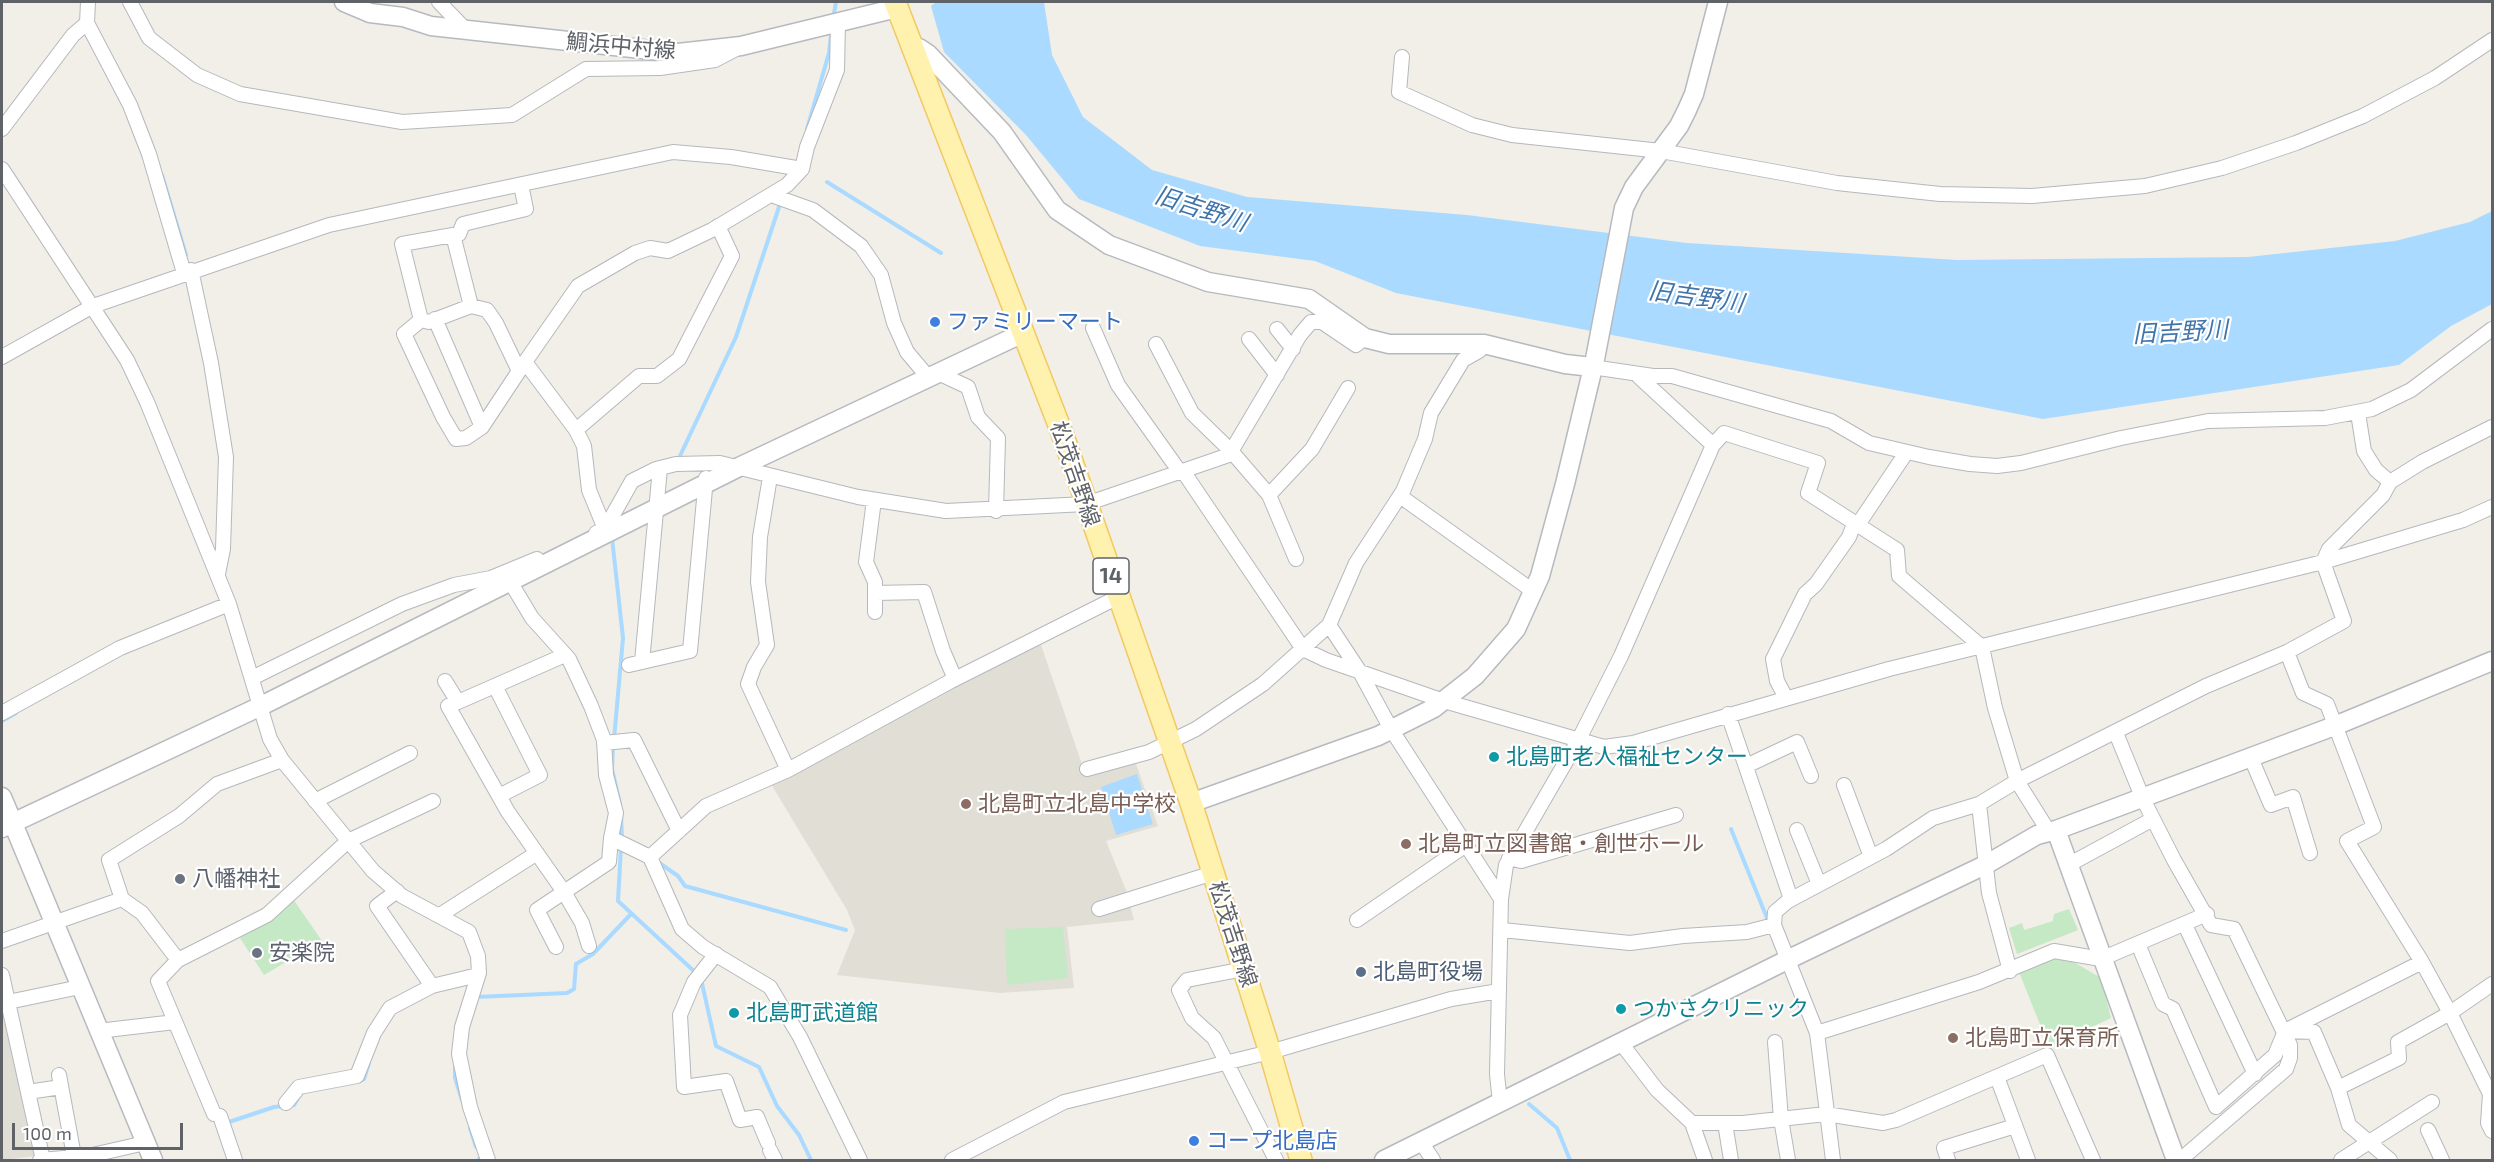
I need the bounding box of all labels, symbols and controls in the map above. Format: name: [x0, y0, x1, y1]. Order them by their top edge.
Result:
street label: 鯛浜中村線: [565, 28, 677, 64]
water label: 旧吉野川: [1151, 180, 1251, 238]
water label: 旧吉野川: [1646, 276, 1746, 318]
place label: ファミリーマート: [947, 309, 1123, 335]
marker: ファミリーマート: [928, 315, 942, 329]
water label: 旧吉野川: [2131, 315, 2229, 349]
street label: 松茂吉野線: [1045, 418, 1105, 530]
road number: 14: [1093, 558, 1129, 594]
place label: 北島町老人福祉センター: [1506, 744, 1748, 770]
marker: 北島町老人福祉センター: [1487, 750, 1501, 764]
place label: 北島町立北島中学校: [978, 791, 1176, 817]
marker: 北島町立北島中学校: [959, 797, 973, 811]
place label: 北島町立図書館・創世ホール: [1418, 831, 1704, 857]
marker: 北島町立図書館・創世ホール: [1399, 837, 1413, 851]
place label: 八幡神社: [192, 866, 280, 892]
marker: 八幡神社: [173, 872, 187, 886]
street label: 松茂吉野線: [1203, 878, 1263, 990]
place label: 安楽院: [269, 940, 335, 966]
marker: 安楽院: [250, 946, 264, 960]
place label: 北島町役場: [1373, 959, 1483, 985]
marker: 北島町役場: [1354, 965, 1368, 979]
place label: つかさクリニック: [1633, 996, 1809, 1022]
place label: 北島町武道館: [746, 1000, 878, 1026]
marker: つかさクリニック: [1614, 1002, 1628, 1016]
marker: 北島町武道館: [727, 1006, 741, 1020]
place label: 北島町立保育所: [1965, 1025, 2119, 1051]
marker: 北島町立保育所: [1946, 1031, 1960, 1045]
scale bar: [15, 1111, 186, 1149]
text: 100 m: [23, 1122, 72, 1144]
place label: コープ北島店: [1206, 1128, 1338, 1154]
marker: コープ北島店: [1187, 1134, 1201, 1148]

